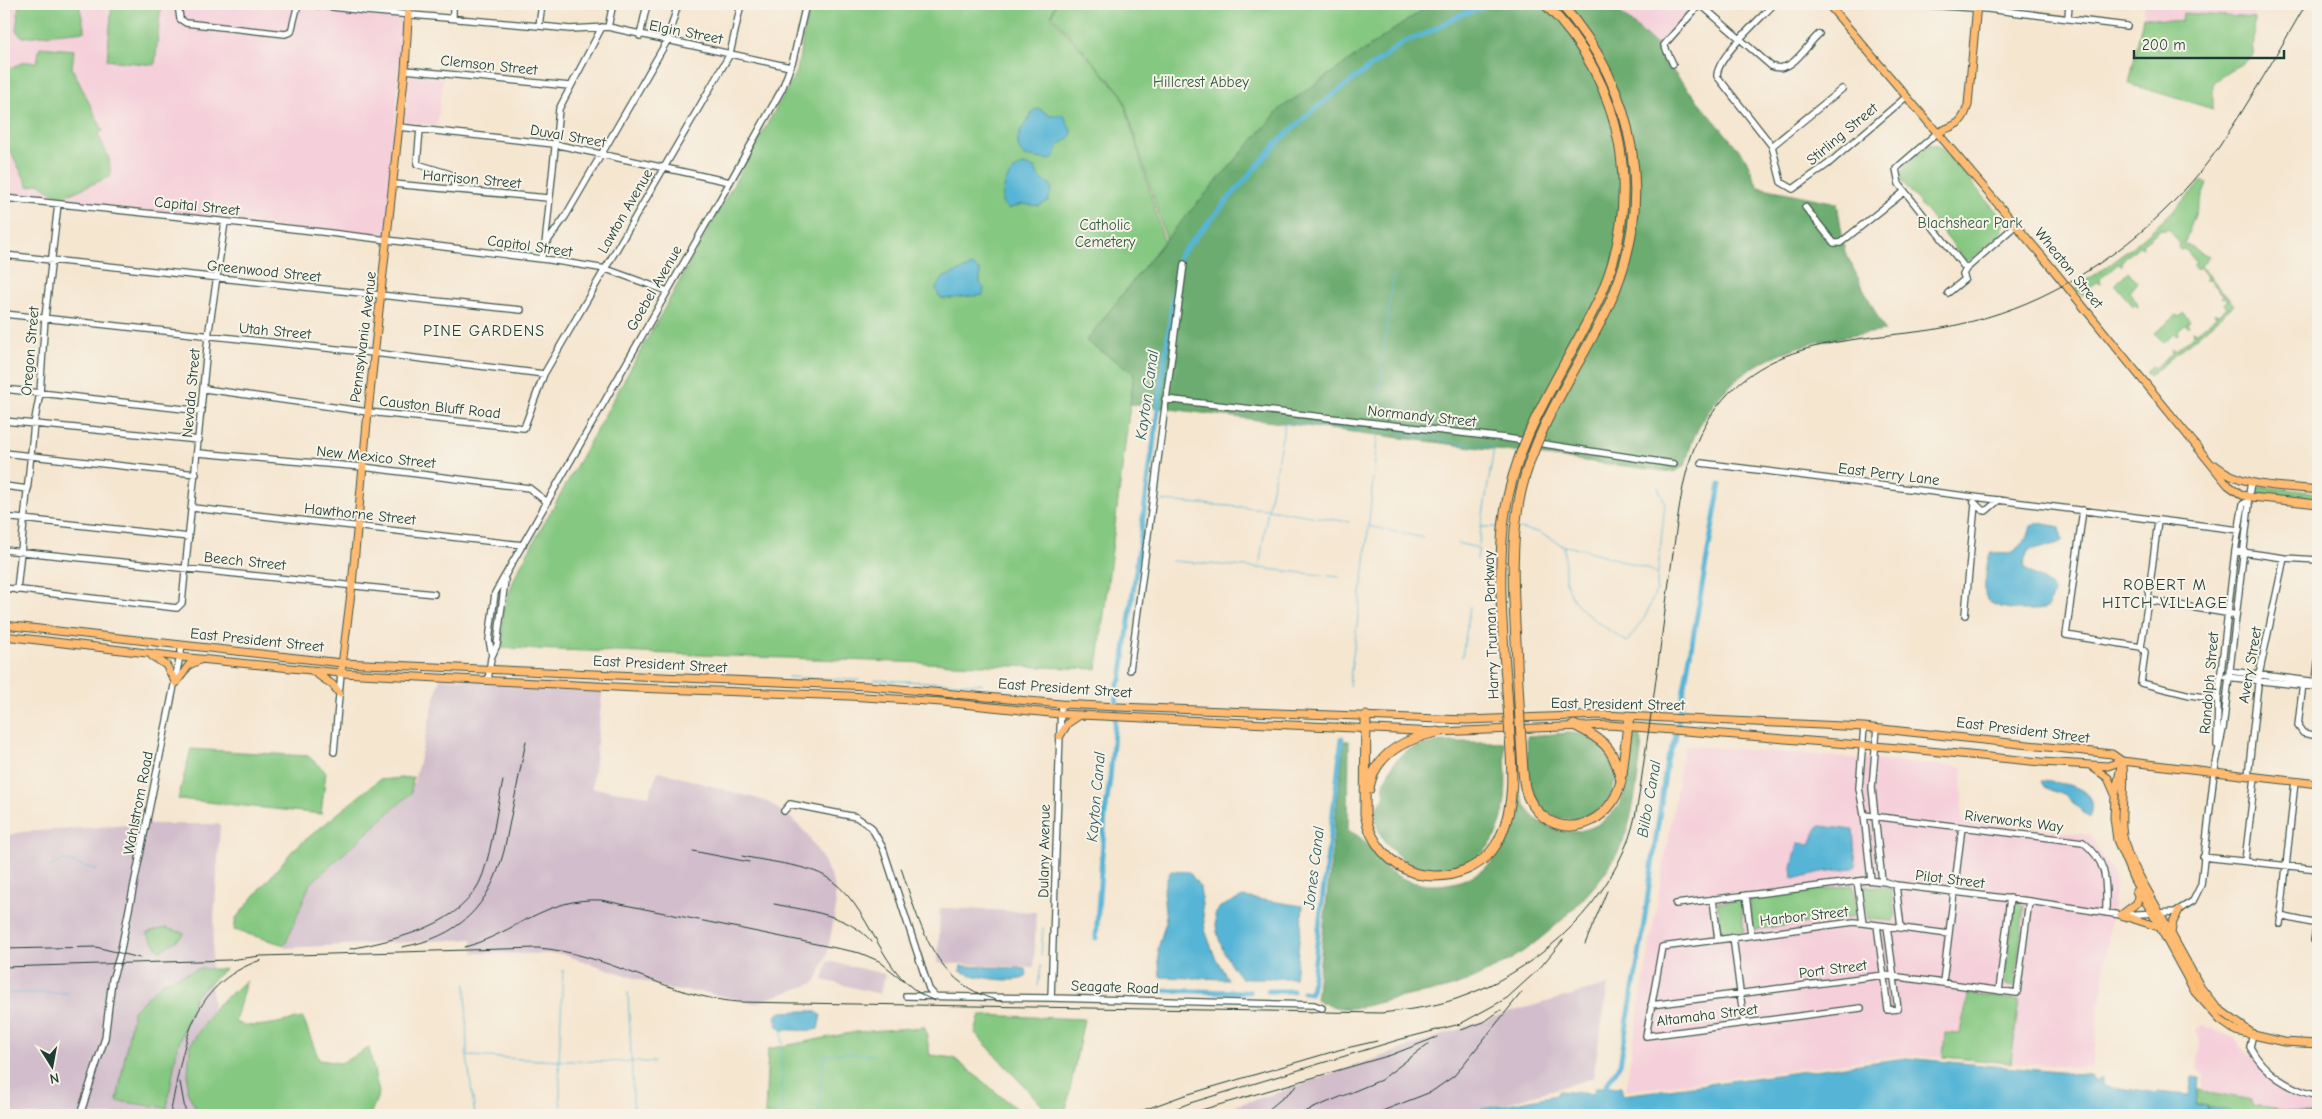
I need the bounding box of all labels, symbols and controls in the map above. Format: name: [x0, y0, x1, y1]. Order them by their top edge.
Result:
street label: Elgin Street: [648, 16, 725, 48]
scale bar: [2134, 28, 2284, 60]
text: 200 m: [2142, 36, 2186, 54]
street label: Clemson Street: [440, 51, 539, 79]
park label: Hillcrest Abbey: [1153, 73, 1249, 91]
street label: Stirling Street: [1803, 99, 1882, 169]
street label: Duval Street: [529, 120, 608, 152]
street label: Lawton Avenue: [594, 165, 657, 257]
street label: Harrison Street: [422, 166, 523, 192]
street label: Capital Street: [153, 193, 241, 220]
park label: Blachshear Park: [1918, 214, 2023, 232]
park label: Catholic Cemetery: [1075, 216, 1136, 251]
street label: Wheaton Street: [2031, 224, 2108, 313]
street label: Capitol Street: [486, 231, 575, 261]
street label: Goebel Avenue: [622, 242, 686, 334]
street label: Greenwood Street: [206, 256, 323, 286]
street label: Pennsylvania Avenue: [346, 270, 380, 404]
street label: Oregon Street: [17, 305, 43, 396]
street label: Utah Street: [238, 319, 313, 343]
district label: PINE GARDENS: [423, 322, 545, 340]
street label: Nevada Street: [178, 347, 204, 438]
water label: Kayton Canal: [1132, 349, 1162, 441]
street label: Causton Bluff Road: [378, 392, 502, 422]
street label: Normandy Street: [1367, 401, 1478, 431]
street label: New Mexico Street: [316, 442, 437, 472]
street label: East Perry Lane: [1837, 459, 1941, 489]
street label: Hawthorne Street: [303, 499, 417, 529]
street label: Beech Street: [203, 548, 288, 574]
street label: Harry Truman Parkway: [1479, 550, 1503, 700]
district label: ROBERT M HITCH VILLAGE: [2102, 576, 2228, 612]
street label: East President Street: [189, 624, 325, 656]
street label: Avery Street: [2234, 625, 2266, 705]
street label: Randolph Street: [2196, 630, 2222, 735]
street label: East President Street: [593, 652, 728, 677]
street label: East President Street: [997, 674, 1133, 702]
street label: East President Street: [1551, 694, 1686, 714]
street label: East President Street: [1955, 713, 2091, 747]
street label: Wahlstrom Road: [119, 750, 157, 856]
water label: Kayton Canal: [1083, 751, 1109, 843]
water label: Bilbo Canal: [1633, 759, 1665, 839]
street label: Dulany Avenue: [1034, 803, 1054, 898]
street label: Riverworks Way: [1964, 806, 2065, 836]
water label: Jones Canal: [1300, 825, 1328, 911]
street label: Pilot Street: [1914, 866, 1986, 892]
street label: Harbor Street: [1759, 902, 1850, 930]
street label: Port Street: [1798, 956, 1869, 982]
street label: Seagate Road: [1071, 976, 1159, 998]
street label: Altamaha Street: [1655, 1000, 1759, 1030]
north arrow: [28, 1042, 78, 1092]
text: N: [48, 1069, 60, 1087]

